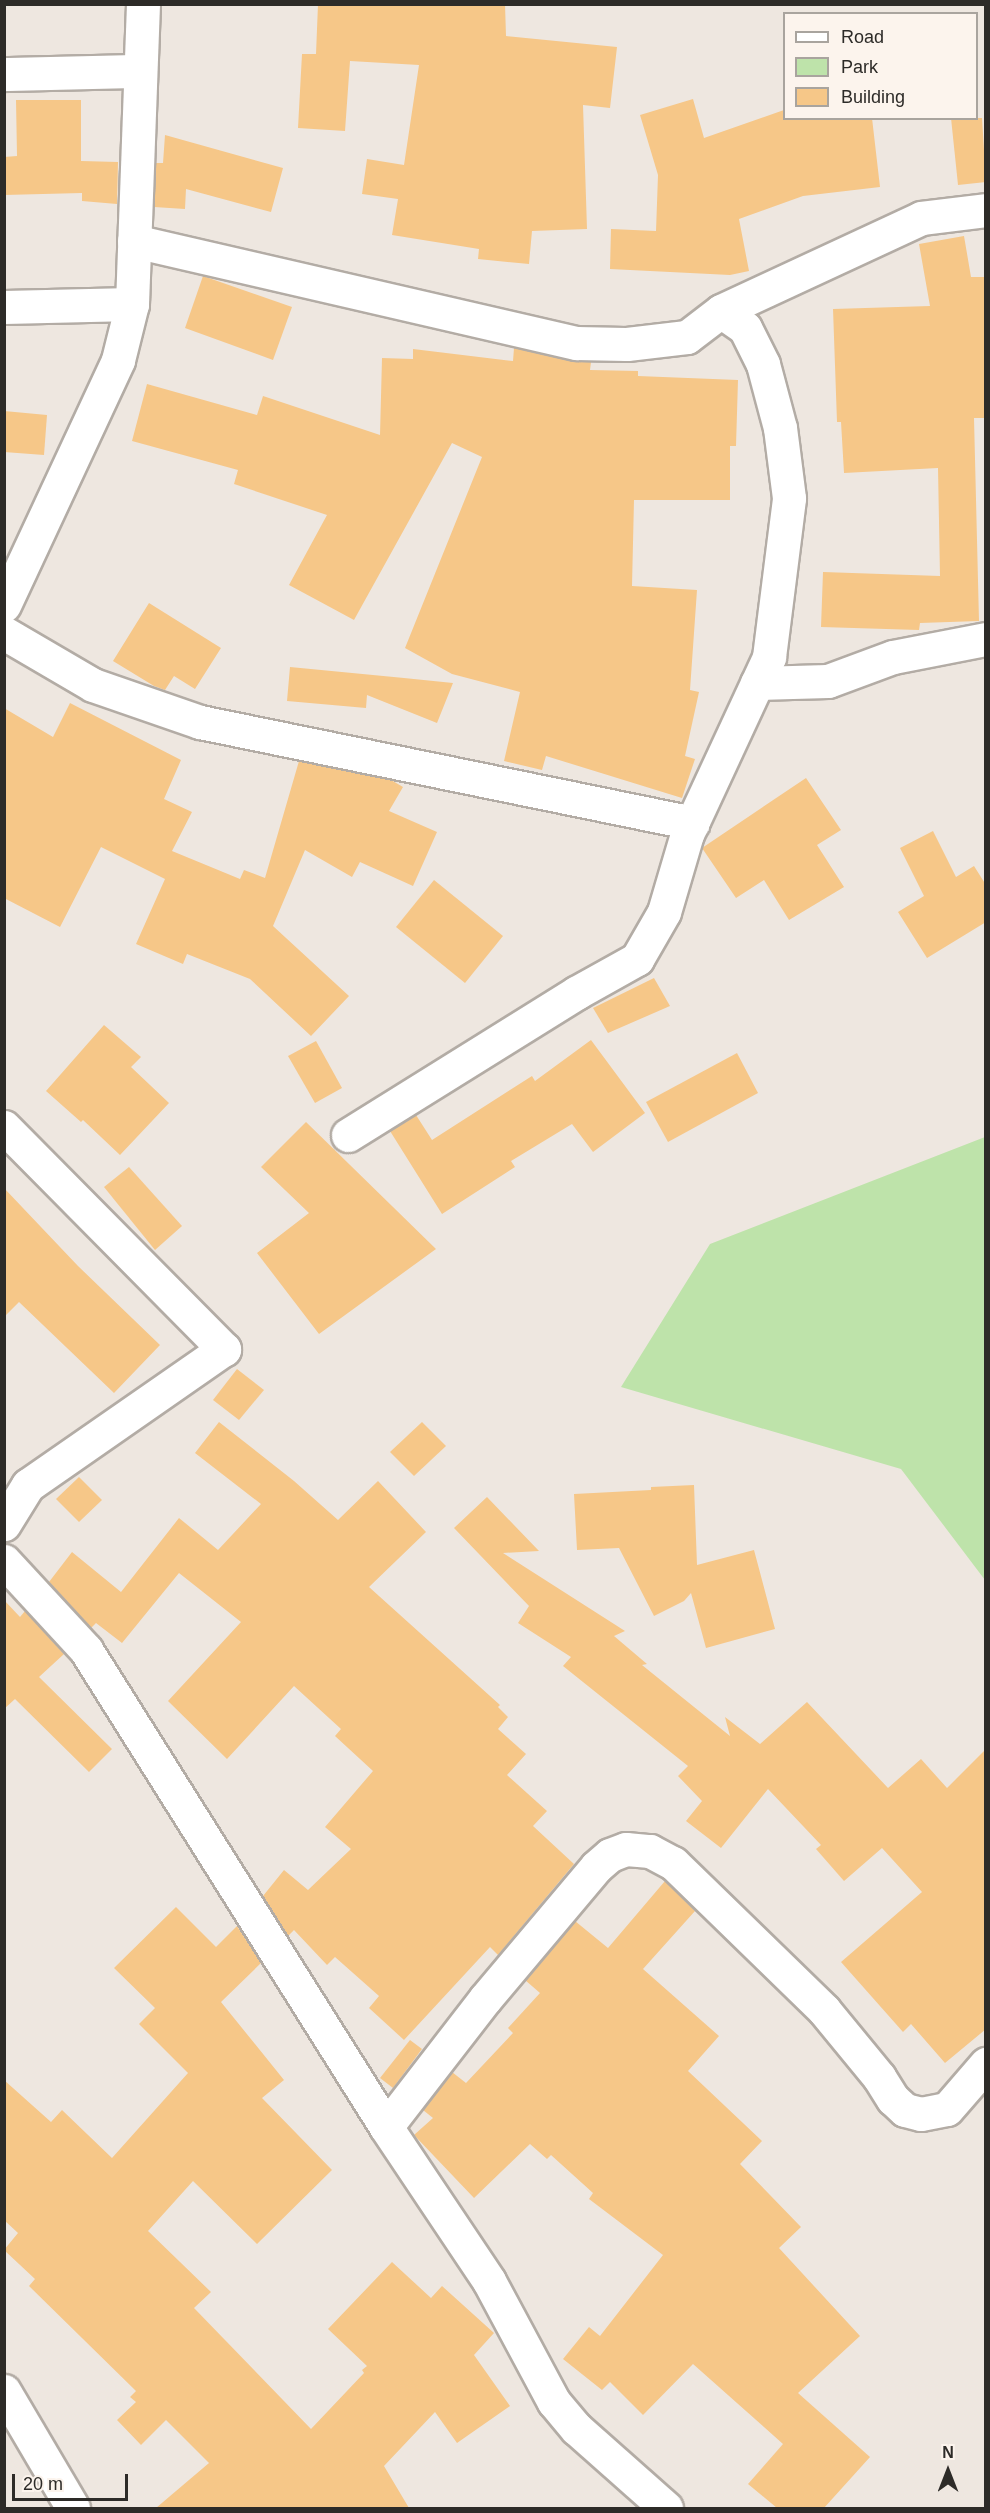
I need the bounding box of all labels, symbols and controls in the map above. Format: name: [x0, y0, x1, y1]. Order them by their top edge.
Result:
legend: [783, 12, 978, 120]
text: Road: [841, 27, 884, 47]
text: Park: [841, 57, 878, 77]
text: Building: [841, 87, 905, 107]
north arrow: [918, 2441, 978, 2501]
text: N: [942, 2444, 954, 2461]
scale bar: [15, 2462, 130, 2500]
text: 20 m: [23, 2474, 63, 2494]

